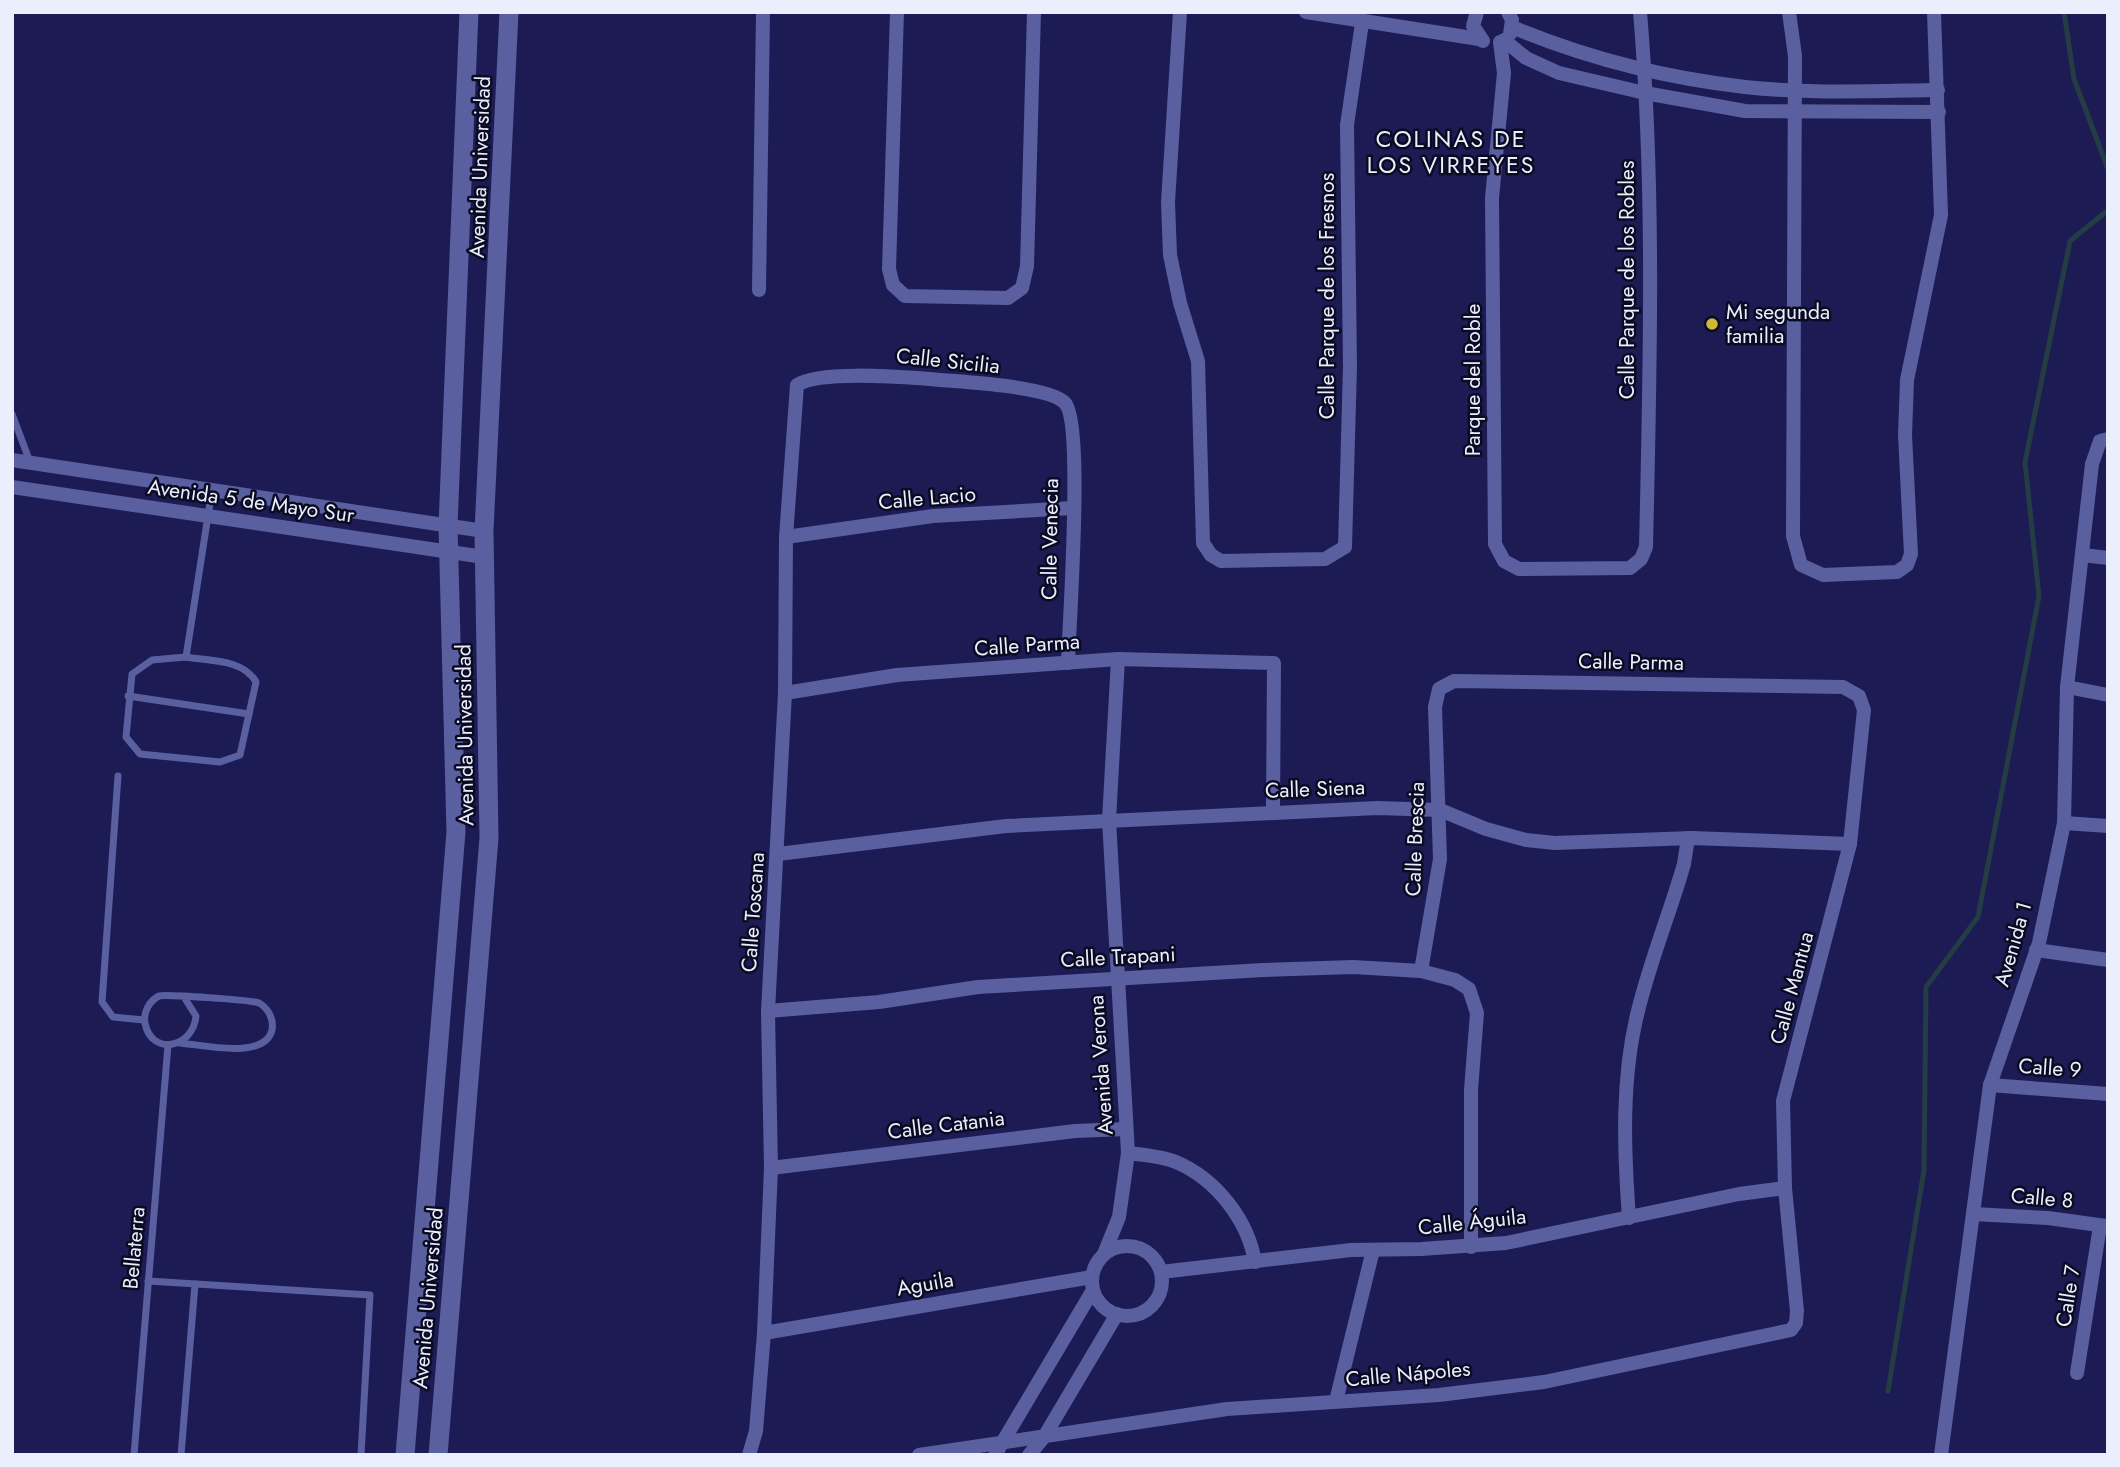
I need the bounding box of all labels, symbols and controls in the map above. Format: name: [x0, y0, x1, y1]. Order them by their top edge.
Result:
street label: Avenida Universidad: [462, 76, 498, 258]
district label: COLINAS DE LOS VIRREYES: [1367, 122, 1535, 182]
street label: Calle Parque de los Robles: [1612, 161, 1642, 399]
street label: Calle Parque de los Fresnos: [1312, 173, 1342, 419]
place label: Mi segunda familia: [1726, 297, 1830, 351]
street label: Parque del Roble: [1458, 303, 1488, 456]
marker: Mi segunda familia: [1704, 316, 1720, 332]
street label: Calle Sicilia: [895, 341, 1001, 381]
street label: Avenida 5 de Mayo Sur: [146, 472, 357, 530]
street label: Calle Venecia: [1034, 478, 1066, 600]
street label: Calle Lacio: [877, 479, 977, 517]
street label: Calle Parma: [973, 626, 1081, 664]
street label: Avenida Universidad: [448, 644, 482, 826]
street label: Calle Parma: [1578, 646, 1684, 678]
street label: Calle Siena: [1264, 772, 1366, 806]
street label: Calle Brescia: [1398, 781, 1432, 897]
street label: Calle Toscana: [734, 851, 772, 973]
street label: Avenida 1: [1987, 898, 2039, 990]
street label: Calle Mantua: [1763, 928, 1821, 1048]
street label: Calle Trapani: [1060, 939, 1176, 975]
street label: Avenida Verona: [1081, 994, 1121, 1136]
street label: Calle 9: [2017, 1051, 2083, 1085]
street label: Calle Catania: [886, 1103, 1006, 1147]
street label: Calle 8: [2009, 1180, 2075, 1216]
street label: Calle Águila: [1416, 1201, 1528, 1243]
street label: Bellaterra: [115, 1206, 153, 1290]
street label: Avenida Universidad: [405, 1206, 451, 1390]
street label: Calle 7: [2048, 1263, 2088, 1329]
street label: Aguila: [894, 1264, 956, 1304]
street label: Calle Nápoles: [1344, 1354, 1472, 1394]

